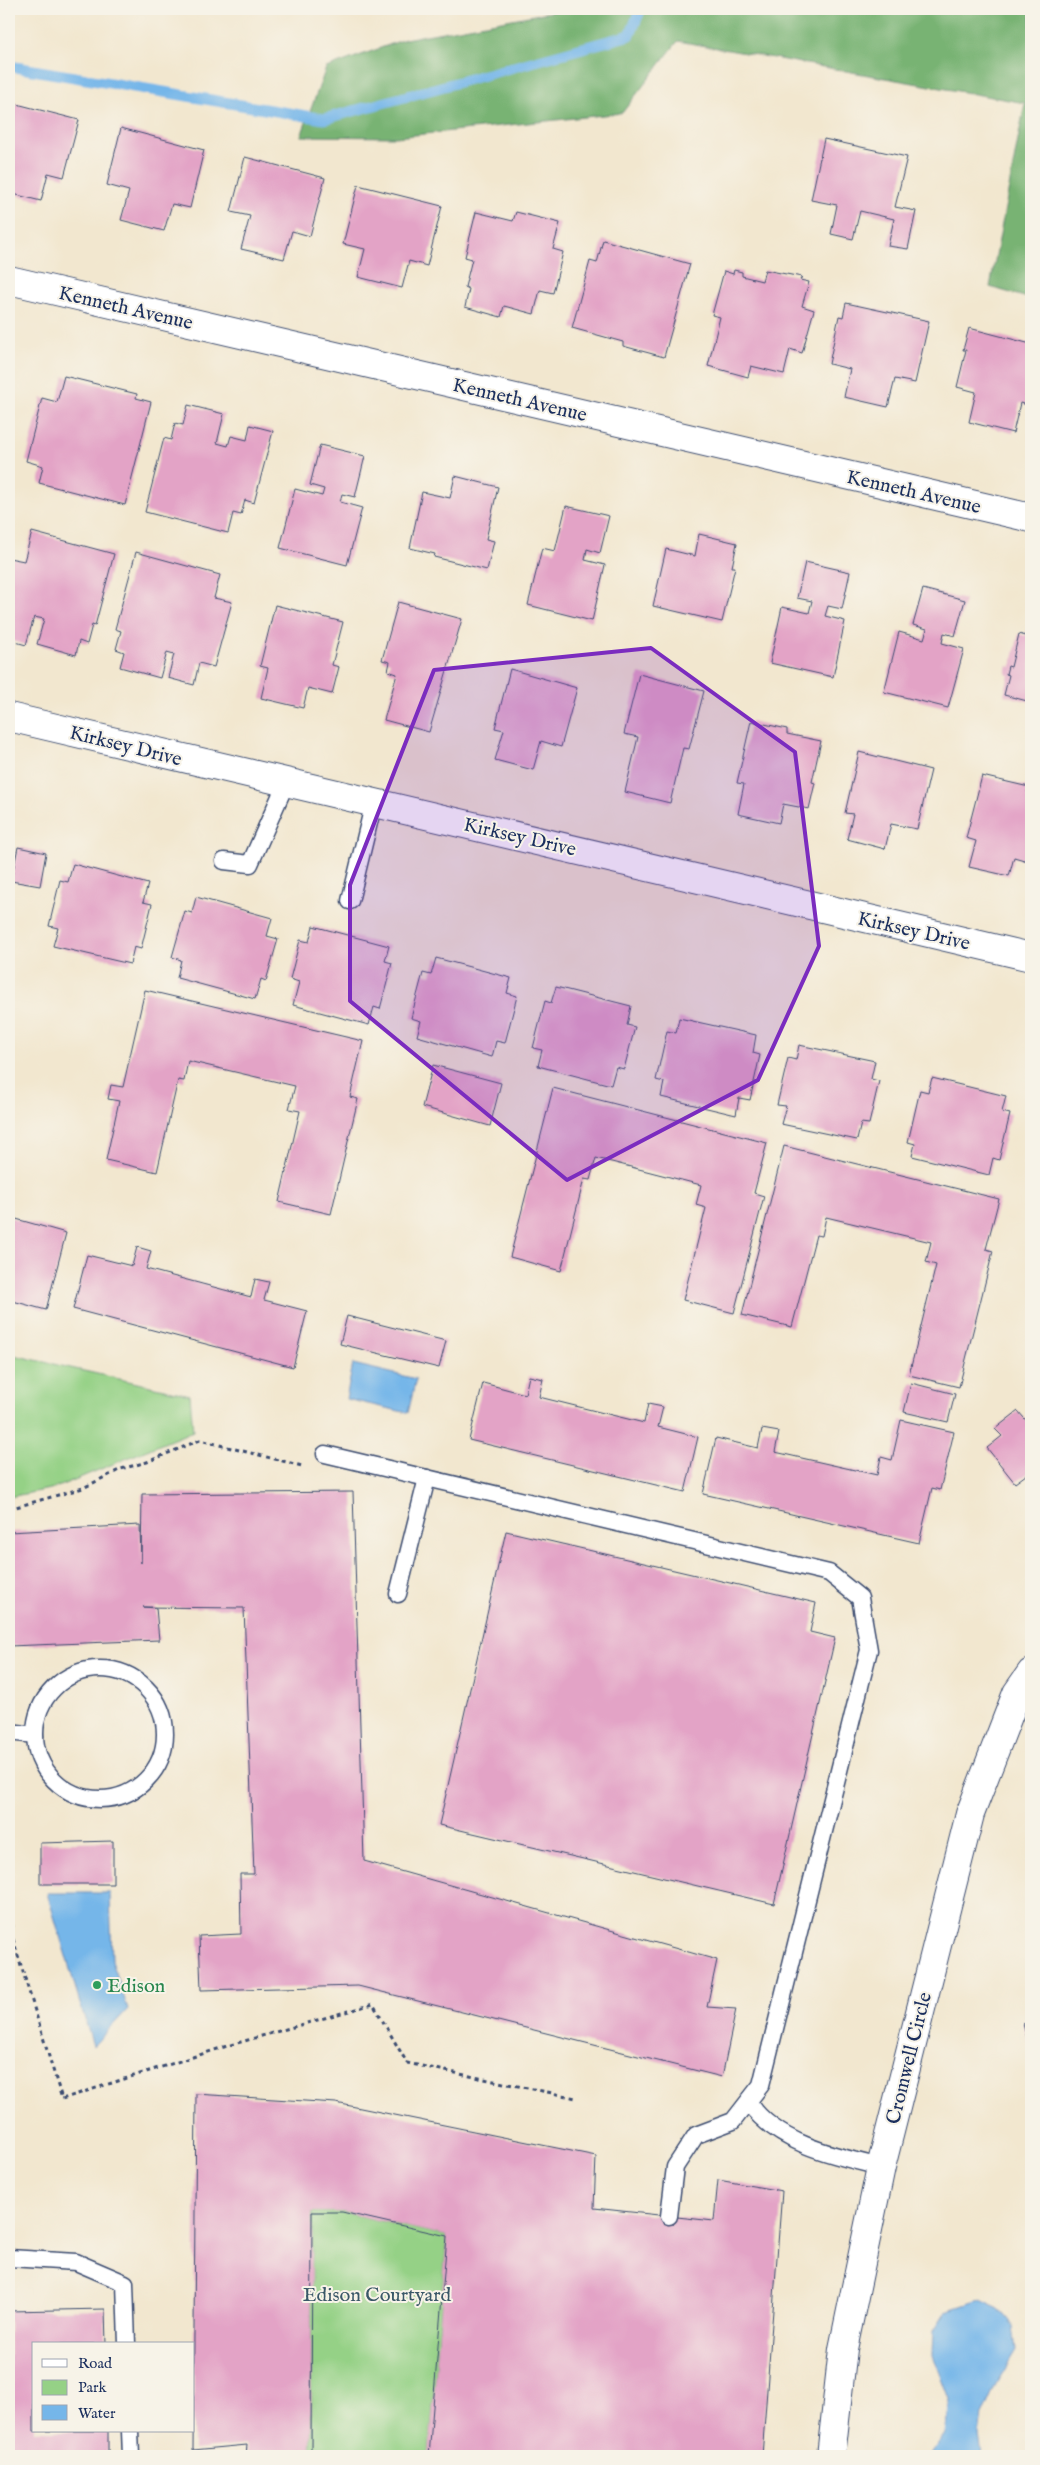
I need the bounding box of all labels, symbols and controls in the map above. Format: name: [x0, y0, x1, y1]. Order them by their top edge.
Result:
street label: Kenneth Avenue: [56, 281, 195, 336]
street label: Kenneth Avenue: [450, 373, 589, 428]
street label: Kenneth Avenue: [844, 465, 983, 520]
street label: Kirksey Drive: [67, 720, 184, 772]
street label: Kirksey Drive: [461, 812, 578, 863]
street label: Kirksey Drive: [855, 906, 972, 957]
place label: Edison: [107, 1974, 166, 1999]
marker: Edison: [91, 1979, 103, 1991]
street label: Cromwell Circle: [881, 1990, 938, 2127]
park label: Edison Courtyard: [303, 2283, 452, 2308]
legend: [32, 2342, 195, 2432]
text: Road: [78, 2354, 113, 2373]
text: Park: [78, 2378, 108, 2397]
text: Water: [78, 2404, 116, 2423]

